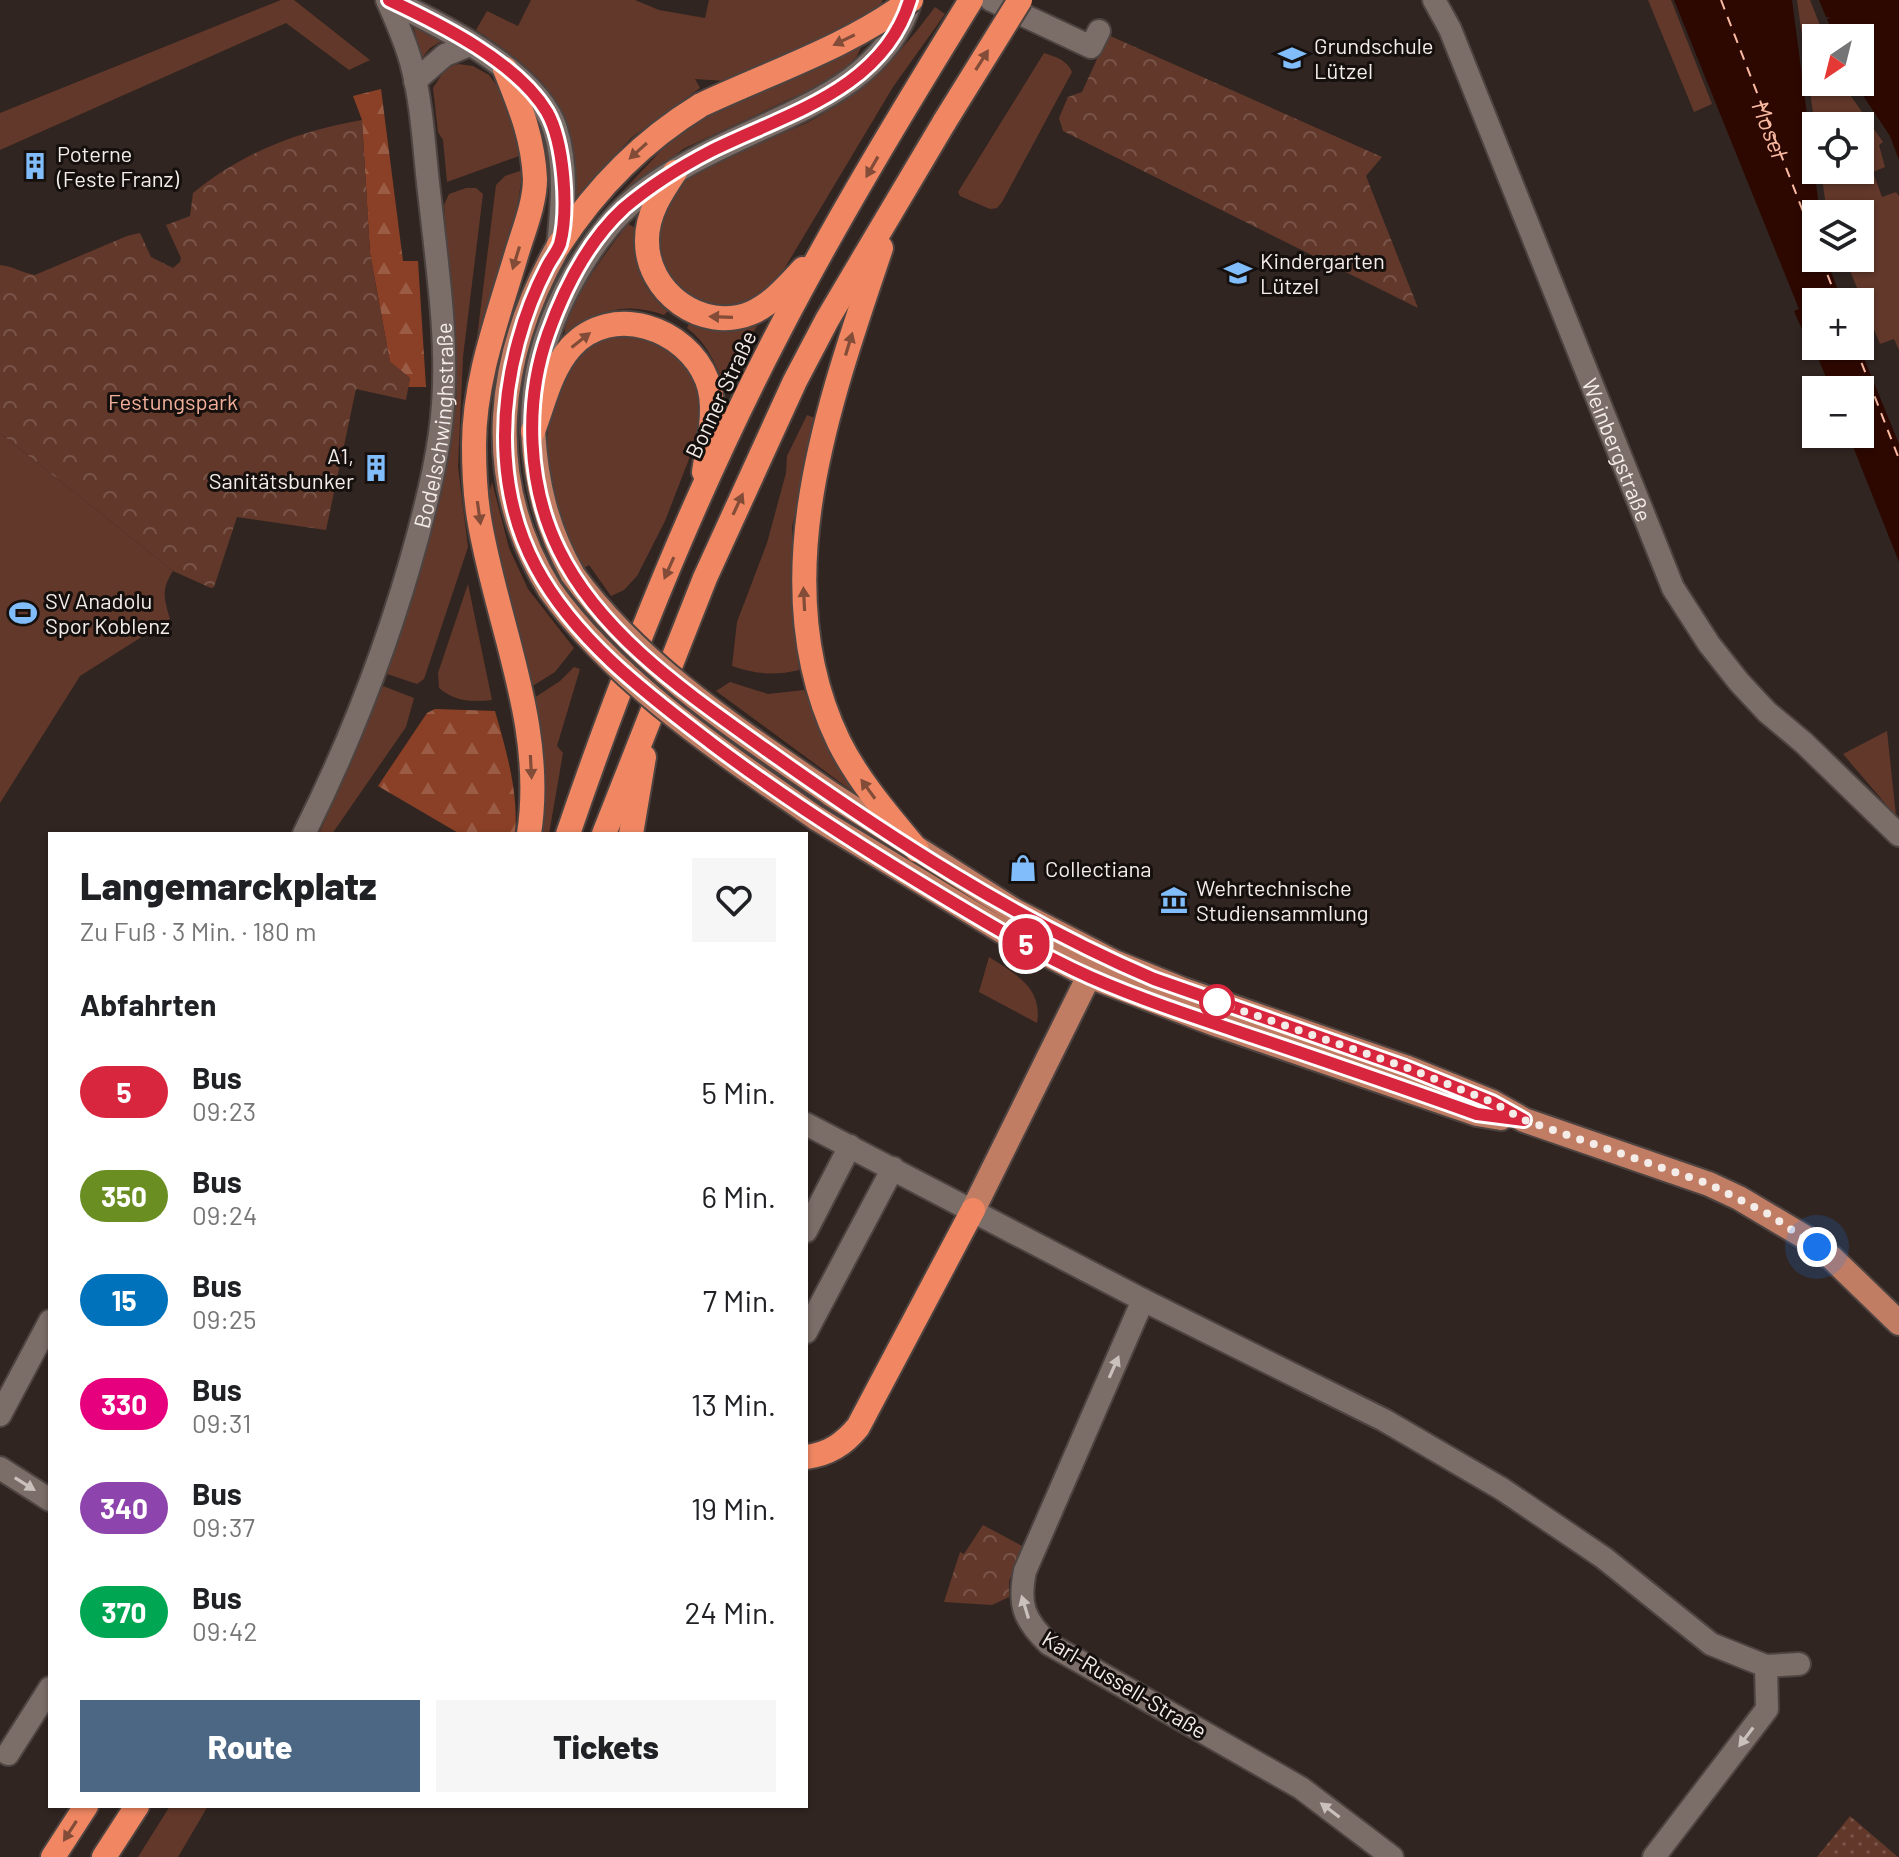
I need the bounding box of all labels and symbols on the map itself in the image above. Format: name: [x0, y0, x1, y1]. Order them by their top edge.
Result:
north arrow: [1802, 24, 1874, 96]
place label: Grundschule Lützel: [1314, 32, 1433, 83]
one-way arrow: [833, 33, 856, 47]
school or university icon: Grundschule Lützel: [1277, 43, 1307, 73]
one-way arrow: [975, 49, 989, 71]
water label: Mosel: [1747, 96, 1795, 162]
place label: Poterne (Feste Franz): [56, 140, 179, 191]
one-way arrow: [628, 142, 647, 160]
building icon: Poterne (Feste Franz): [20, 151, 50, 181]
one-way arrow: [865, 156, 879, 178]
one-way arrow: [509, 247, 522, 271]
place label: Kindergarten Lützel: [1260, 247, 1385, 298]
school or university icon: Kindergarten Lützel: [1223, 258, 1253, 288]
one-way arrow: [708, 310, 733, 323]
street label: Bodelschwinghstraße: [407, 322, 457, 531]
street label: Bonner Straße: [679, 326, 761, 462]
one-way arrow: [571, 332, 591, 348]
one-way arrow: [843, 332, 856, 356]
street label: Weinbergstraße: [1578, 374, 1658, 525]
park label: Festungspark: [108, 388, 238, 414]
place label: A1, Sanitätsbunker: [209, 442, 354, 493]
building icon: A1, Sanitätsbunker: [361, 453, 391, 483]
one-way arrow: [732, 493, 745, 516]
one-way arrow: [473, 501, 486, 526]
one-way arrow: [662, 557, 676, 580]
one-way arrow: [797, 586, 810, 611]
place label: SV Anadolu Spor Koblenz: [45, 587, 170, 638]
sports icon: SV Anadolu Spor Koblenz: [8, 598, 38, 628]
one-way arrow: [524, 755, 537, 780]
one-way arrow: [861, 779, 877, 800]
shop icon: Collectiana: [1008, 853, 1038, 883]
place label: Collectiana: [1045, 855, 1152, 881]
place label: Wehrtechnische Studiensammlung: [1196, 874, 1369, 925]
museum icon: Wehrtechnische Studiensammlung: [1159, 885, 1189, 915]
line badge: 5: [1000, 918, 1052, 970]
unlabelled marker: [1200, 985, 1234, 1019]
your location: [1797, 1227, 1837, 1267]
one-way arrow: [1107, 1355, 1120, 1379]
one-way arrow: [14, 1477, 36, 1491]
one-way arrow: [1018, 1595, 1031, 1619]
street label: Karl-Russell-Straße: [1038, 1625, 1212, 1743]
one-way arrow: [1739, 1726, 1755, 1747]
one-way arrow: [1320, 1802, 1340, 1818]
one-way arrow: [62, 1821, 77, 1842]

